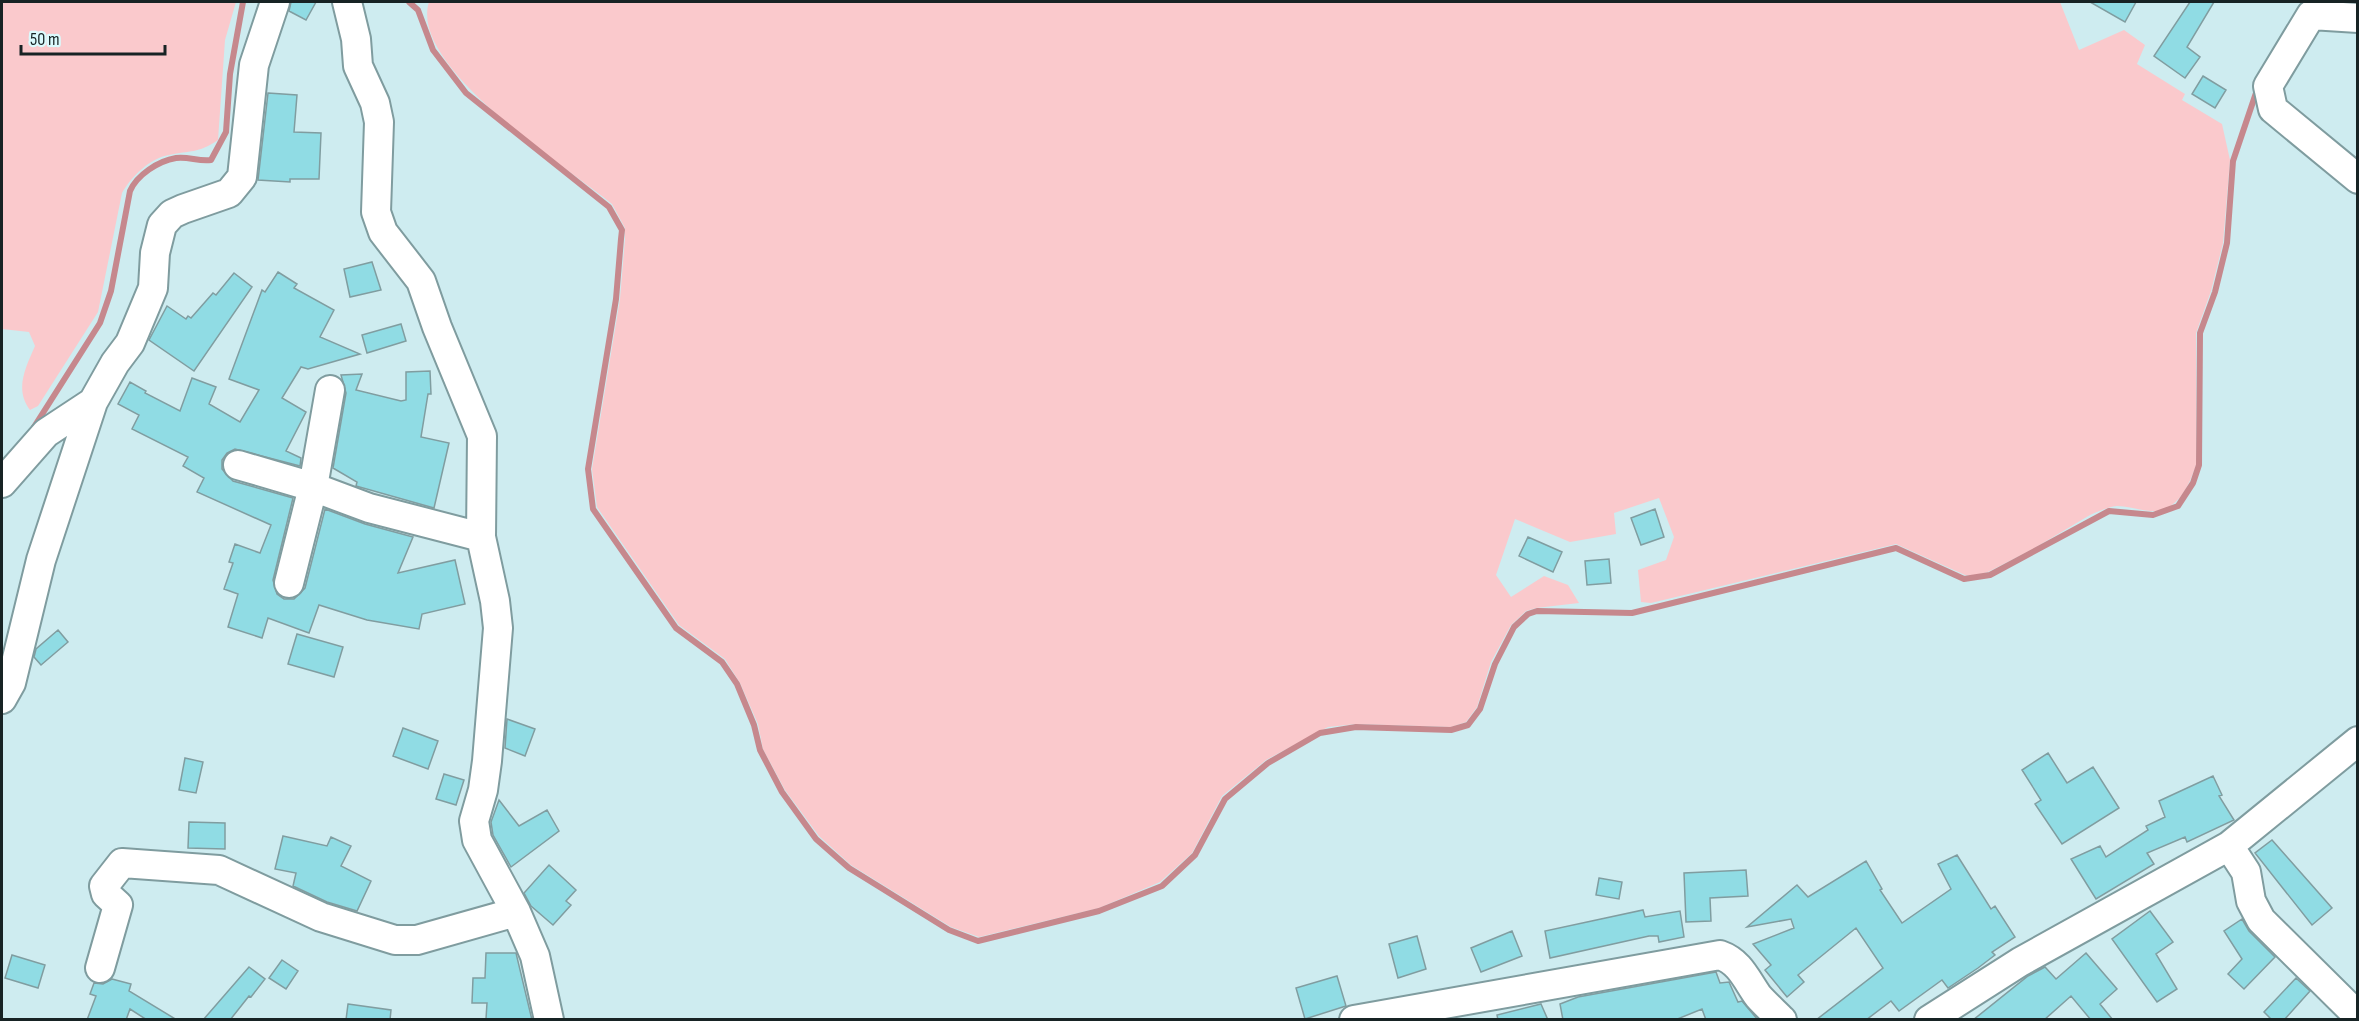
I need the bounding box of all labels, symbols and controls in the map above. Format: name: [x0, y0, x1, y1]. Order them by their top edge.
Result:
scale bar: [21, 18, 165, 56]
text: 50 m: [30, 29, 60, 50]

